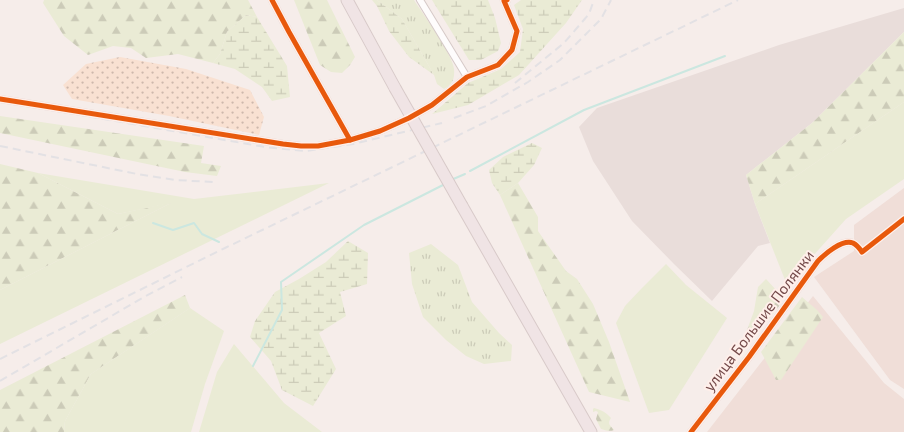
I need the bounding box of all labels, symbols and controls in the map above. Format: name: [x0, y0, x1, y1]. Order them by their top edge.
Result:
street label: улица Большие Полянки: [699, 246, 818, 395]

